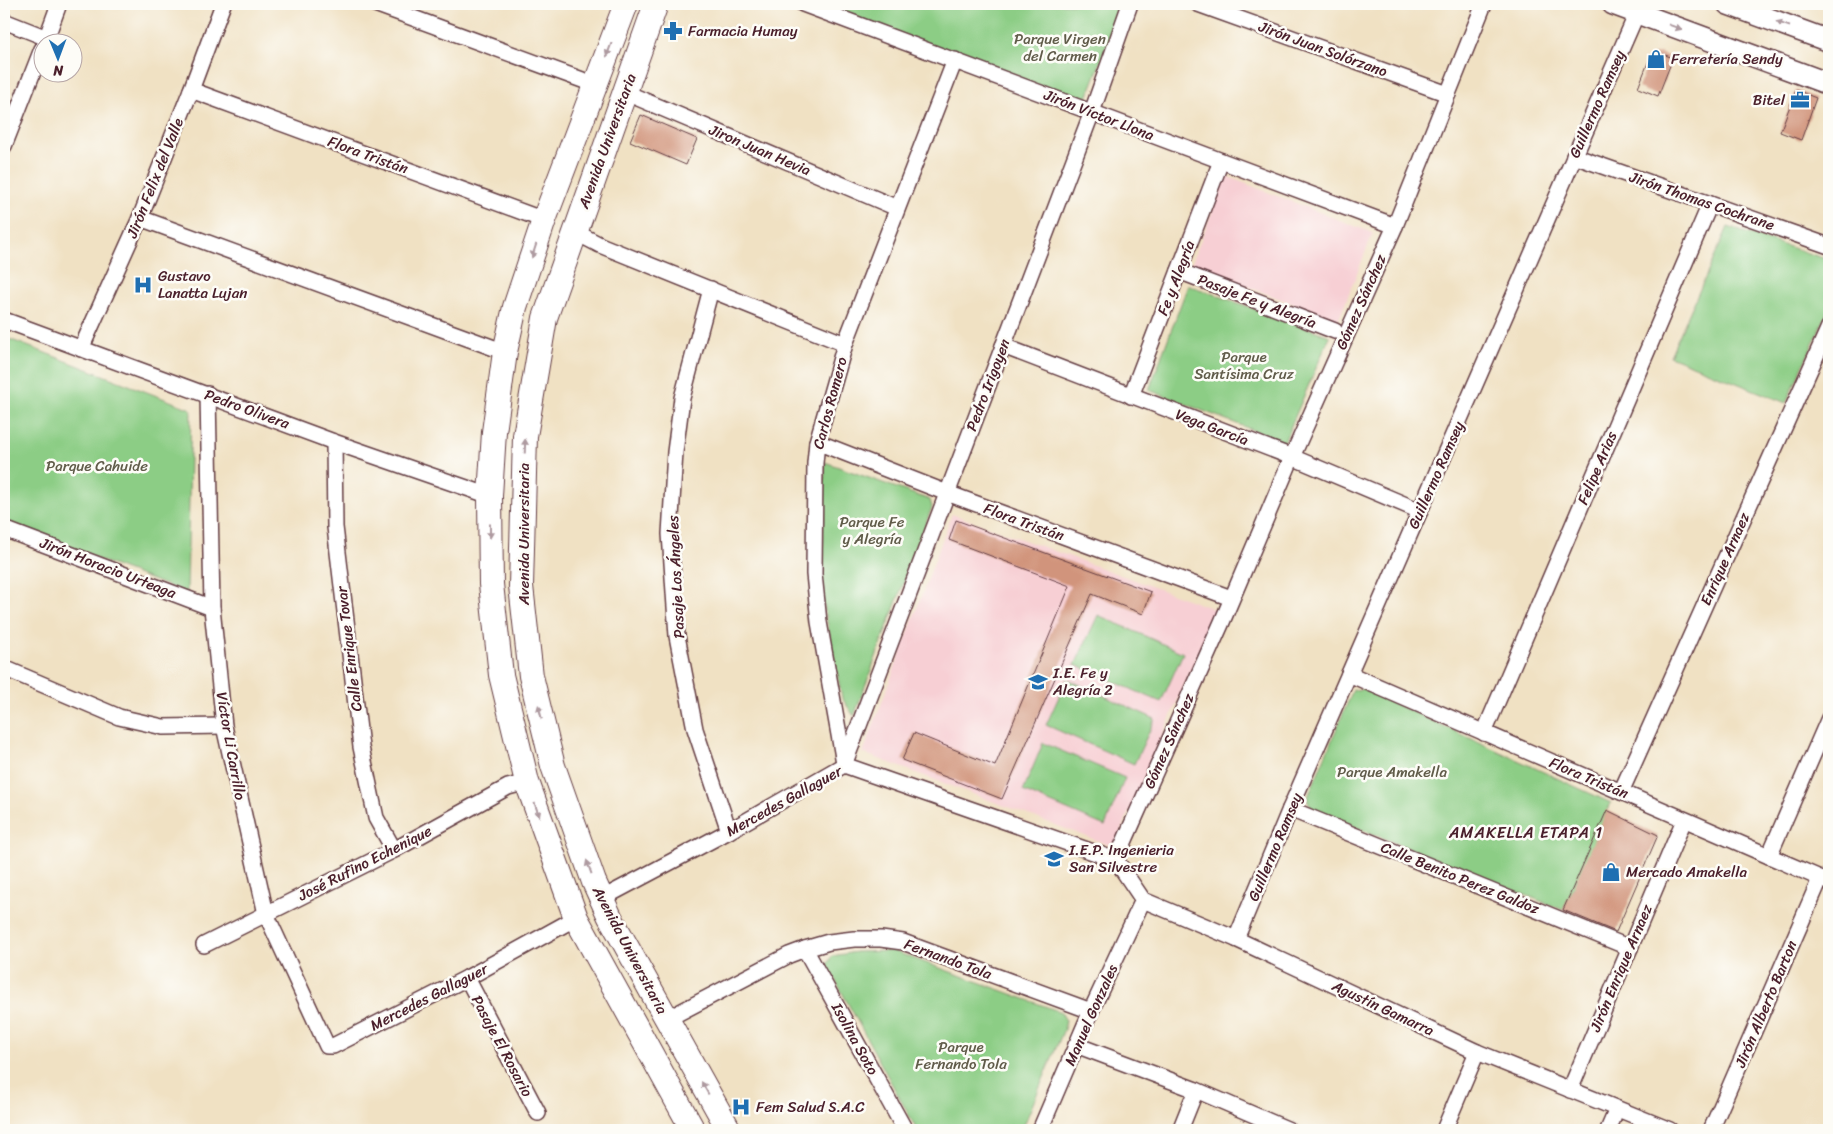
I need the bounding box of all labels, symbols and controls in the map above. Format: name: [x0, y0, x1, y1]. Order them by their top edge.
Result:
street label: Jirón Juan Solórzano: [1254, 13, 1392, 85]
place label: Farmacia Humay: [688, 18, 798, 44]
pharmacy icon: Farmacia Humay: [662, 20, 684, 42]
one-way arrow: [1776, 20, 1791, 27]
one-way arrow: [1668, 23, 1683, 31]
park label: Parque Virgen del Carmen: [1014, 26, 1106, 69]
north arrow: [32, 32, 82, 82]
one-way arrow: [605, 42, 612, 57]
street label: Guillermo Ramsey: [1562, 46, 1633, 162]
place label: Ferretería Sendy: [1671, 46, 1783, 72]
shop icon: Ferretería Sendy: [1645, 48, 1667, 70]
text: N: [53, 58, 64, 83]
street label: Avenida Universitaria: [570, 69, 644, 213]
street label: Jirón Víctor Llona: [1039, 82, 1158, 148]
place label: Bitel: [1753, 87, 1786, 113]
office icon: Bitel: [1789, 89, 1811, 111]
street label: Jirón Felix del Valle: [119, 114, 191, 243]
street label: Jiron Juan Hevia: [704, 116, 815, 183]
street label: Flora Tristán: [324, 128, 412, 182]
street label: Jirón Thomas Cochrane: [1625, 164, 1778, 238]
street label: Fe y Alegría: [1150, 236, 1202, 319]
one-way arrow: [529, 244, 537, 259]
street label: Gómez Sánchez: [1328, 249, 1394, 354]
place label: Gustavo Lanatta Lujan: [158, 263, 247, 306]
street label: Pasaje Fe y Alegría: [1194, 266, 1321, 336]
hospital icon: Gustavo Lanatta Lujan: [132, 274, 154, 296]
street label: Pedro Irigoyen: [958, 335, 1018, 435]
park label: Parque Santísima Cruz: [1194, 344, 1295, 387]
street label: Carlos Romero: [805, 354, 855, 452]
street label: Pedro Olivera: [201, 382, 294, 437]
street label: Vega García: [1172, 401, 1253, 453]
street label: Guillermo Ramsey: [1401, 417, 1472, 533]
street label: Felipe Arias: [1570, 427, 1624, 509]
one-way arrow: [521, 438, 529, 454]
park label: Parque Cahuide: [46, 453, 148, 479]
street label: Avenida Universitaria: [511, 463, 537, 606]
street label: Flora Tristán: [980, 495, 1068, 549]
street label: Enrique Arnaez: [1693, 507, 1757, 610]
park label: Parque Fe y Alegría: [839, 509, 905, 552]
street label: Pasaje Los Ángeles: [660, 515, 692, 639]
one-way arrow: [486, 523, 494, 539]
street label: Jirón Horacio Urteaga: [35, 530, 180, 606]
street label: Calle Enrique Tovar: [328, 584, 370, 713]
place label: I.E. Fe y Alegría 2: [1052, 660, 1113, 703]
school or university icon: I.E. Fe y Alegría 2: [1027, 671, 1049, 693]
street label: Gómez Sánchez: [1136, 688, 1202, 793]
street label: Víctor Li Carrillo: [209, 690, 253, 802]
one-way arrow: [536, 704, 544, 719]
street label: Flora Tristán: [1545, 750, 1633, 806]
street label: Mercedes Gallaguer: [721, 758, 848, 844]
park label: Parque Amakella: [1337, 759, 1447, 785]
street label: Guillermo Ramsey: [1240, 788, 1310, 905]
one-way arrow: [534, 803, 541, 818]
street label: José Rufino Echenique: [293, 818, 437, 909]
district label: AMAKELLA ETAPA 1: [1448, 818, 1603, 847]
street label: Calle Benito Perez Galdoz: [1377, 834, 1544, 922]
place label: I.E.P. Ingenieria San Silvestre: [1068, 837, 1174, 880]
school or university icon: I.E.P. Ingenieria San Silvestre: [1043, 848, 1065, 870]
one-way arrow: [585, 859, 592, 874]
place label: Mercado Amakella: [1626, 859, 1747, 885]
shop icon: Mercado Amakella: [1600, 861, 1622, 883]
street label: Avenida Universitaria: [585, 880, 675, 1019]
street label: Jirón Enrique Arnaez: [1582, 899, 1660, 1037]
street label: Fernando Tola: [901, 931, 996, 987]
street label: Jirón Alberto Barton: [1727, 936, 1805, 1073]
street label: Mercedes Gallaguer: [365, 956, 493, 1038]
street label: Manuel Gonzales: [1057, 959, 1125, 1070]
street label: Agustín Gamarra: [1327, 972, 1439, 1043]
street label: Pasaje El Rosario: [464, 990, 540, 1102]
street label: Isolina Soto: [824, 997, 886, 1080]
park label: Parque Fernando Tola: [915, 1034, 1007, 1077]
one-way arrow: [701, 1080, 709, 1095]
place label: Fem Salud S.A.C: [756, 1094, 865, 1120]
hospital icon: Fem Salud S.A.C: [730, 1096, 752, 1118]

